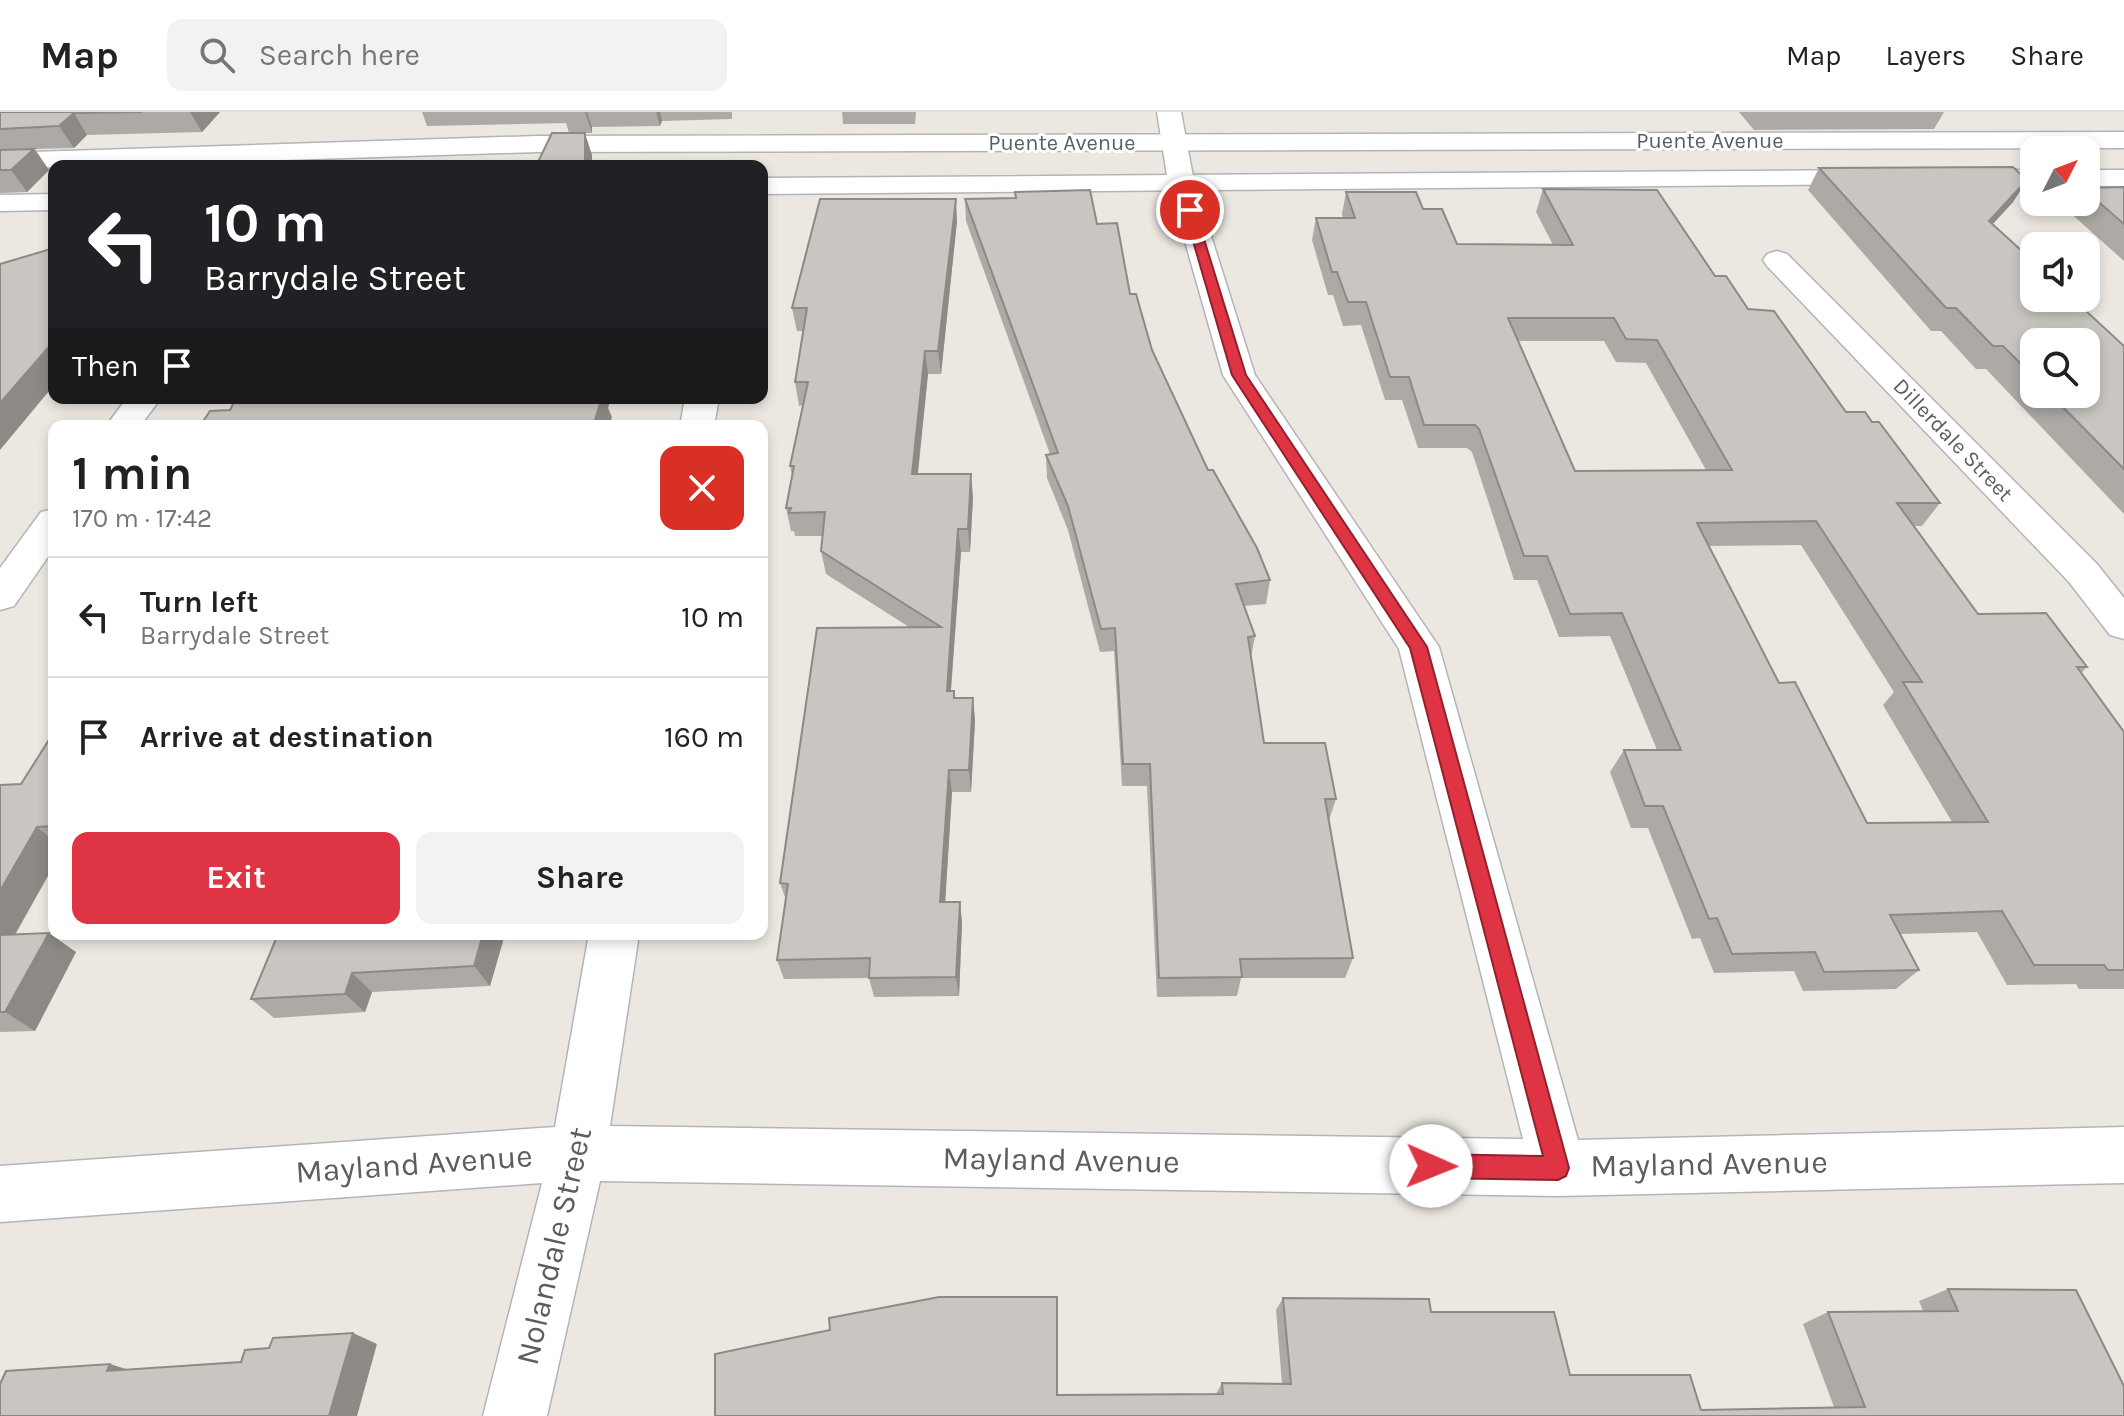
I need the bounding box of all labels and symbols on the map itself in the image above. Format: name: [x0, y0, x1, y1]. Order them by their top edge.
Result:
street label: Puente Avenue: [1636, 128, 1784, 154]
street label: Puente Avenue: [988, 130, 1136, 156]
north arrow: [2020, 136, 2100, 216]
pin: [1156, 176, 1224, 244]
street label: Dillerdale Street: [1888, 373, 2018, 507]
street label: Nolandale Street: [509, 1124, 599, 1368]
position arrow: [1389, 1124, 1473, 1208]
street label: Mayland Avenue: [294, 1137, 534, 1191]
street label: Mayland Avenue: [942, 1139, 1180, 1181]
street label: Mayland Avenue: [1590, 1143, 1828, 1185]

